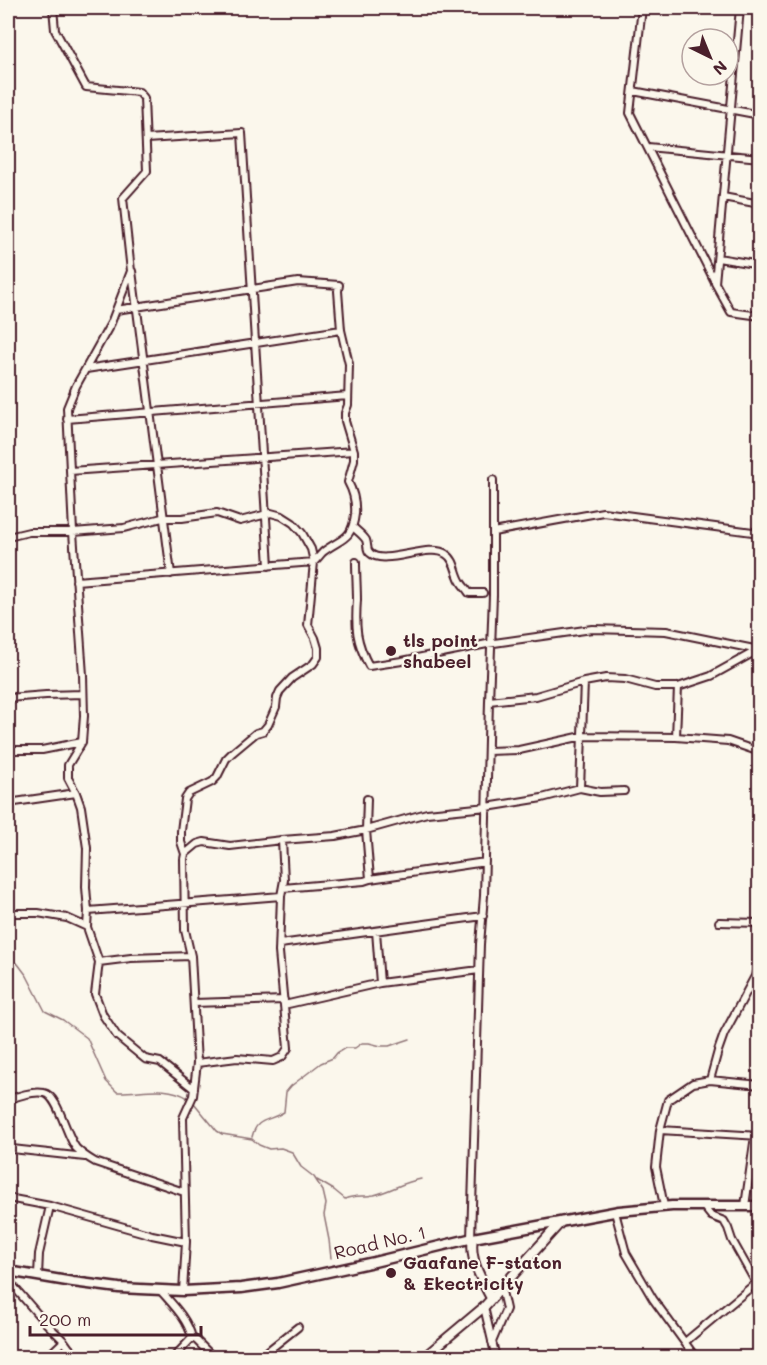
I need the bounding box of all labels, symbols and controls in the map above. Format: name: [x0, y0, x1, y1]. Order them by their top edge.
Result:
north arrow: [680, 27, 740, 87]
text: N: [709, 57, 732, 80]
place label: tls point shabeel: [403, 628, 478, 673]
marker: tls point shabeel: [384, 644, 398, 658]
street label: Road No. 1: [331, 1220, 428, 1264]
place label: Gaafane F-staton & Ekectricity: [403, 1250, 562, 1295]
marker: Gaafane F-staton & Ekectricity: [384, 1266, 398, 1280]
scale bar: [30, 1299, 201, 1337]
text: 200 m: [39, 1307, 91, 1331]

